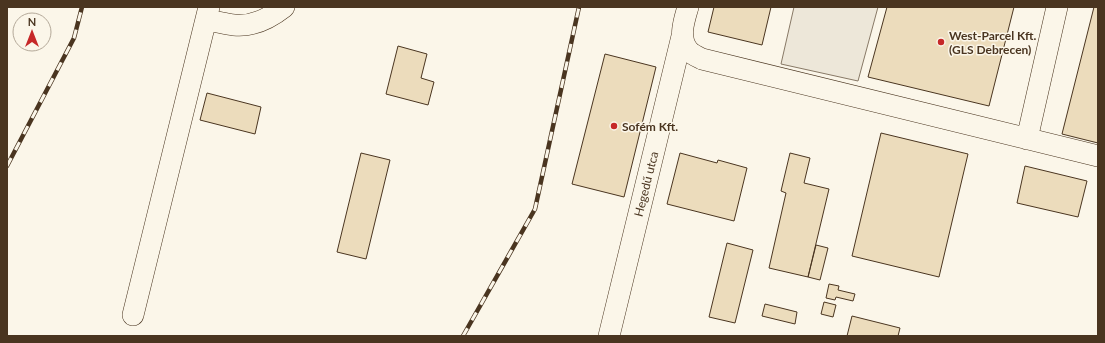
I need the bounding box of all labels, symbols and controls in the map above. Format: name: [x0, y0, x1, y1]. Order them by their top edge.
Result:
north arrow: [12, 12, 52, 52]
text: N: [28, 15, 36, 28]
place label: West-Parcel Kft. (GLS Debrecen): [949, 28, 1037, 57]
marker: West-Parcel Kft. (GLS Debrecen): [936, 37, 946, 47]
place label: Sofém Kft.: [622, 119, 678, 134]
marker: Sofém Kft.: [609, 121, 619, 131]
street label: Hegedű utca: [631, 150, 661, 218]

